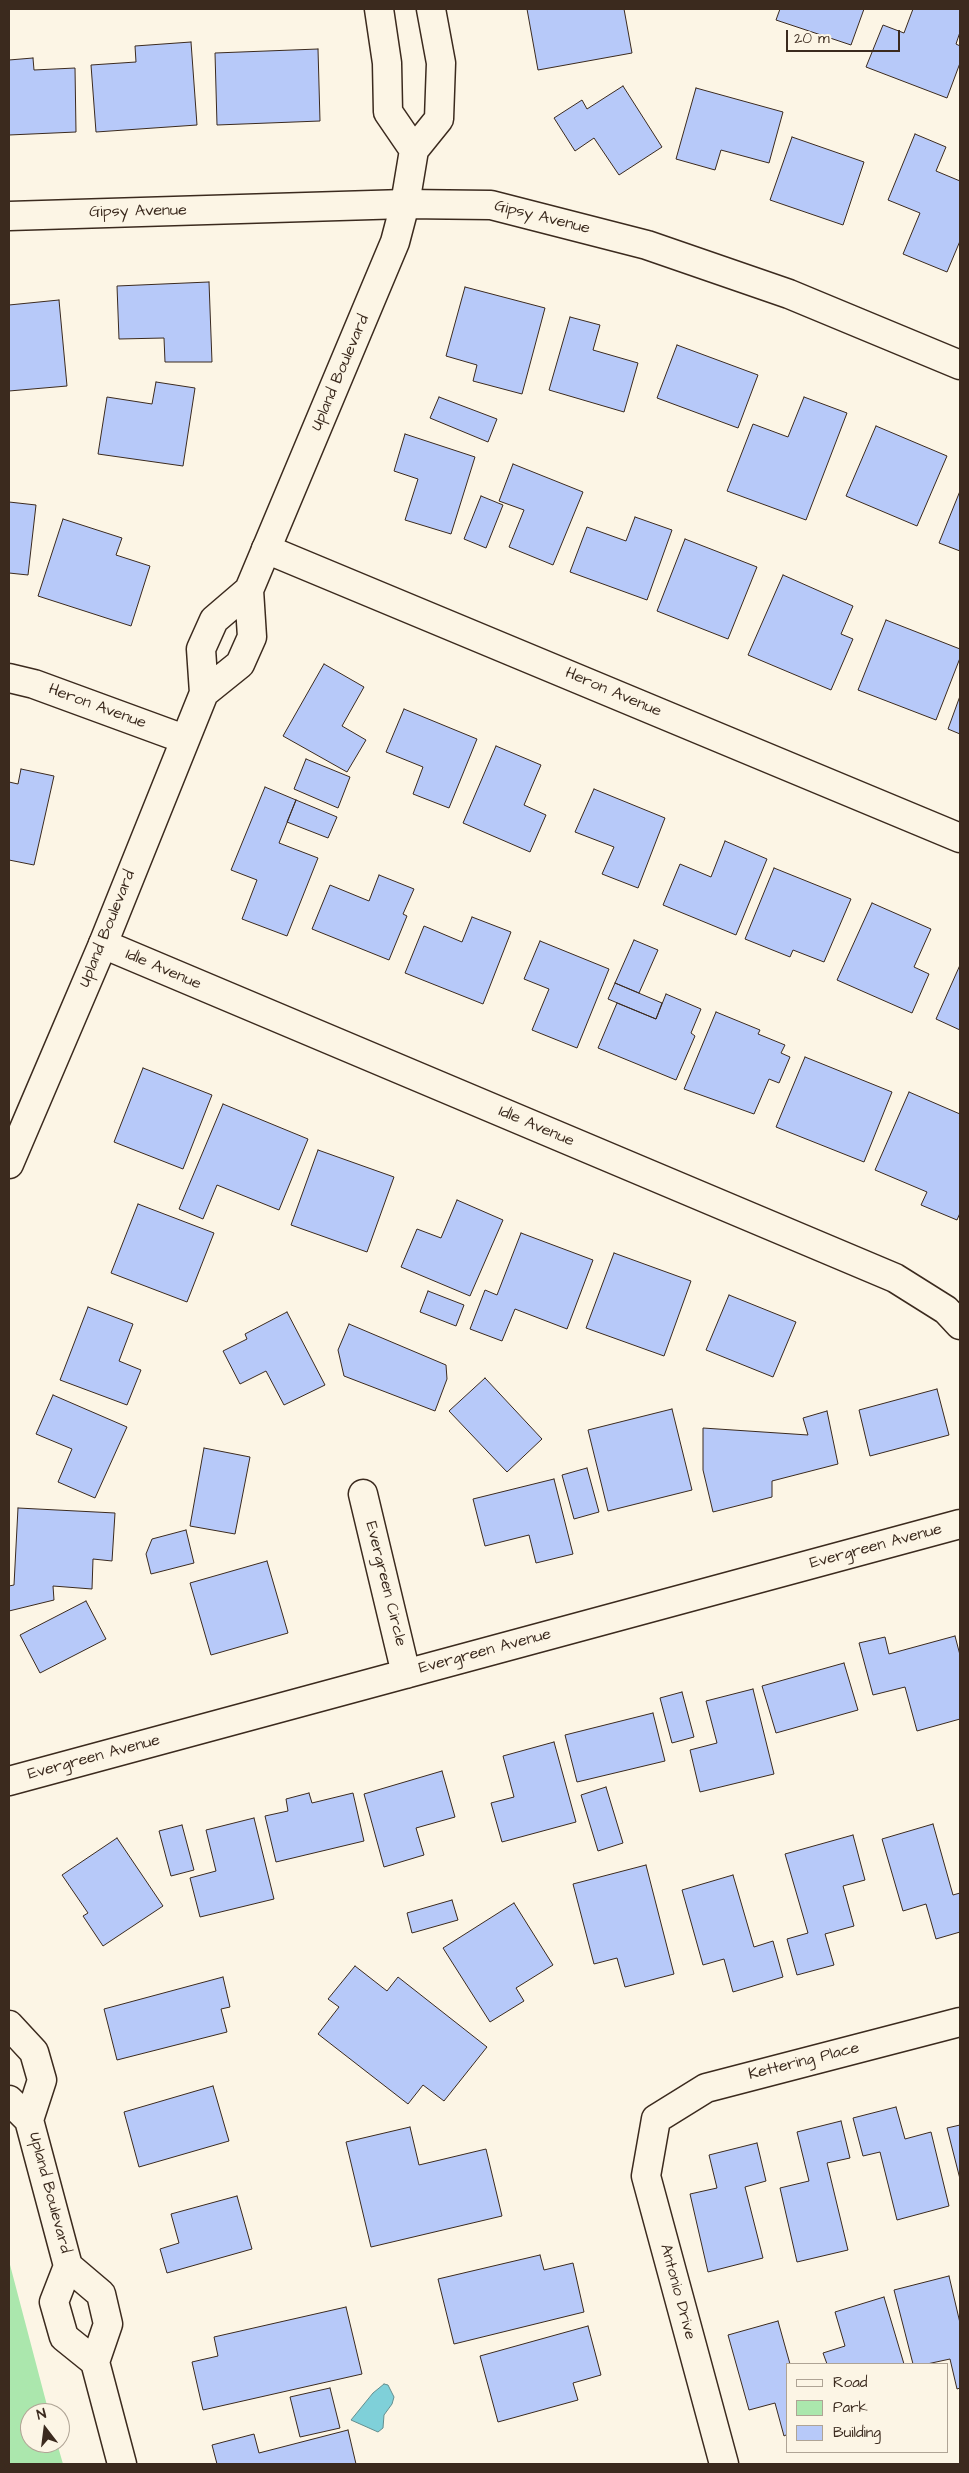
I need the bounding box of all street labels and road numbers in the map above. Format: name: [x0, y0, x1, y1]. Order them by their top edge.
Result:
street label: Gipsy Avenue: [492, 197, 592, 239]
street label: Gipsy Avenue: [89, 202, 187, 222]
street label: Upland Boulevard: [308, 312, 374, 434]
street label: Heron Avenue: [562, 664, 664, 722]
street label: Heron Avenue: [46, 680, 148, 734]
street label: Upland Boulevard: [76, 868, 140, 990]
street label: Idle Avenue: [122, 945, 204, 995]
street label: Idle Avenue: [495, 1102, 577, 1152]
street label: Evergreen Circle: [360, 1520, 410, 1648]
street label: Evergreen Avenue: [808, 1520, 944, 1574]
street label: Evergreen Avenue: [417, 1625, 553, 1679]
street label: Evergreen Avenue: [26, 1731, 162, 1785]
street label: Kettering Place: [747, 2039, 861, 2085]
street label: Upland Boulevard: [24, 2130, 74, 2256]
street label: Antonio Drive: [655, 2242, 699, 2342]

